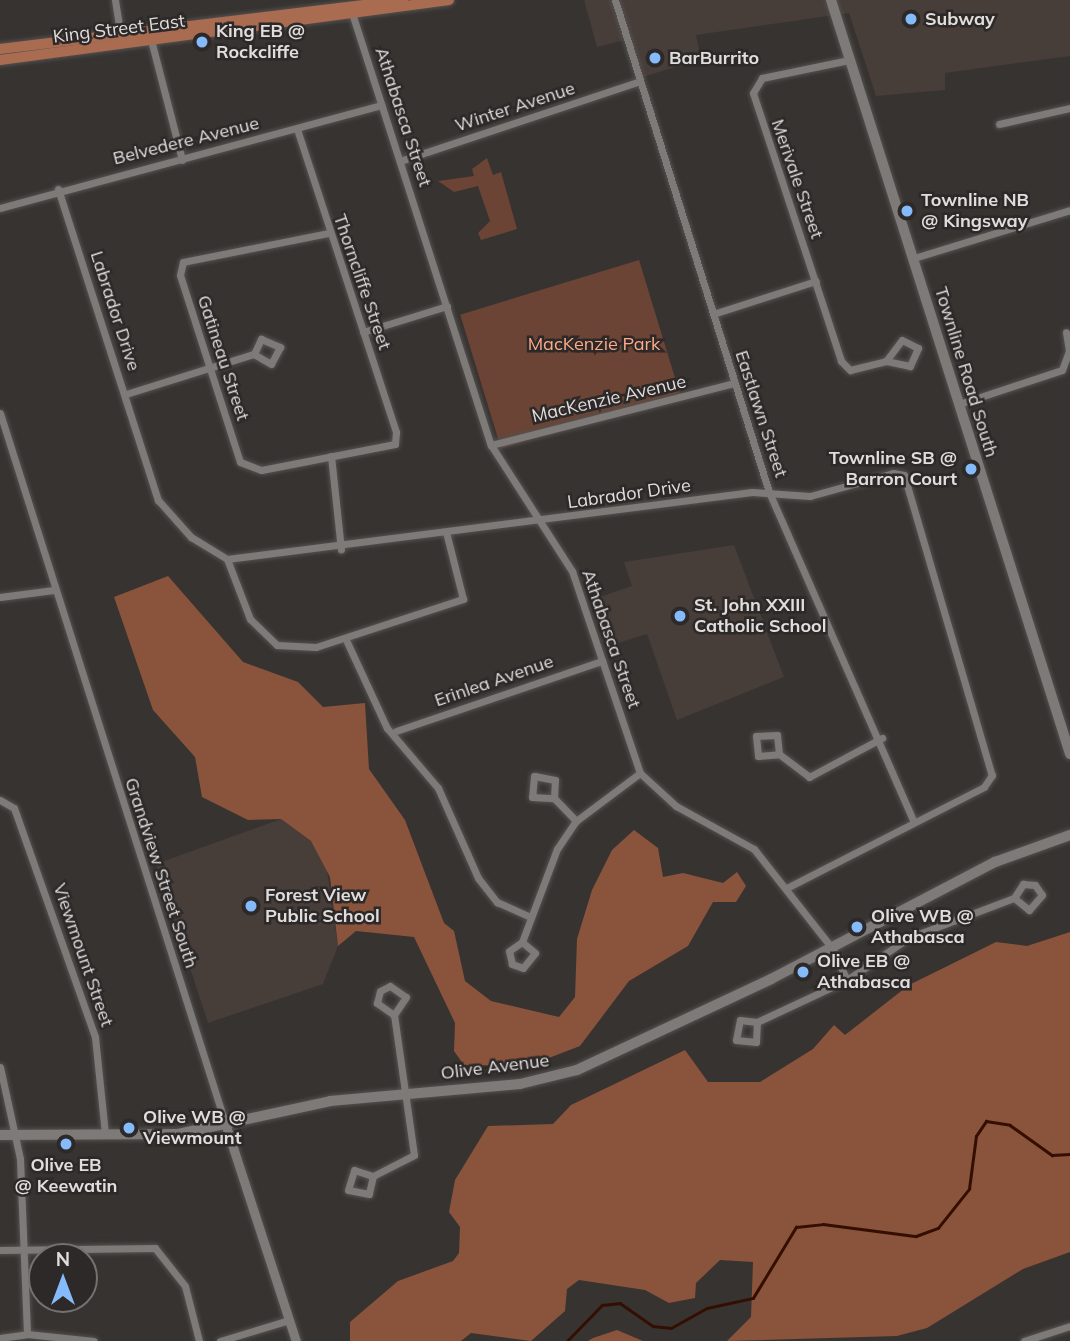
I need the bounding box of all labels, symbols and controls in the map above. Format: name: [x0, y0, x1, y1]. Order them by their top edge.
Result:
place label: Subway: [925, 8, 995, 30]
street label: King Street East: [52, 10, 186, 48]
marker: Subway: [903, 11, 919, 27]
place label: King EB @ Rockcliffe: [216, 21, 305, 64]
marker: King EB @ Rockcliffe: [194, 34, 210, 50]
street label: Athabasca Street: [370, 45, 436, 189]
place label: BarBurrito: [669, 47, 759, 69]
marker: BarBurrito: [647, 50, 663, 66]
street label: Winter Avenue: [452, 77, 578, 137]
street label: Belvedere Avenue: [111, 112, 261, 170]
street label: Merivale Street: [766, 116, 828, 242]
place label: Townline NB @ Kingsway: [921, 190, 1029, 232]
marker: Townline NB @ Kingsway: [899, 203, 915, 219]
street label: Thorncliffe Street: [329, 211, 395, 353]
street label: Labrador Drive: [86, 248, 144, 374]
street label: Townline Road South: [930, 284, 1002, 460]
street label: Gatineau Street: [193, 293, 253, 423]
park label: MacKenzie Park: [528, 333, 660, 355]
street label: Eastlawn Street: [730, 348, 792, 480]
street label: MacKenzie Avenue: [530, 371, 688, 427]
place label: Townline SB @ Barron Court: [829, 448, 957, 490]
marker: Townline SB @ Barron Court: [963, 461, 979, 477]
street label: Labrador Drive: [566, 475, 692, 513]
street label: Athabasca Street: [577, 567, 645, 711]
place label: St. John XXIII Catholic School: [694, 595, 826, 638]
marker: St. John XXIII Catholic School: [672, 608, 688, 624]
street label: Erinlea Avenue: [432, 651, 556, 711]
street label: Grandview Street South: [120, 775, 202, 971]
street label: Viewmount Street: [48, 881, 118, 1029]
place label: Forest View Public School: [265, 885, 380, 928]
marker: Forest View Public School: [243, 898, 259, 914]
place label: Olive WB @ Athabasca: [871, 906, 974, 948]
marker: Olive WB @ Athabasca: [849, 919, 865, 935]
place label: Olive EB @ Athabasca: [817, 951, 911, 993]
marker: Olive EB @ Athabasca: [795, 964, 811, 980]
street label: Olive Avenue: [440, 1050, 550, 1084]
place label: Olive WB @ Viewmount: [143, 1107, 246, 1150]
marker: Olive WB @ Viewmount: [121, 1120, 137, 1136]
marker: Olive EB @ Keewatin: [58, 1136, 74, 1152]
place label: Olive EB @ Keewatin: [15, 1155, 117, 1198]
north arrow: [28, 1243, 98, 1313]
text: N: [56, 1247, 70, 1271]

